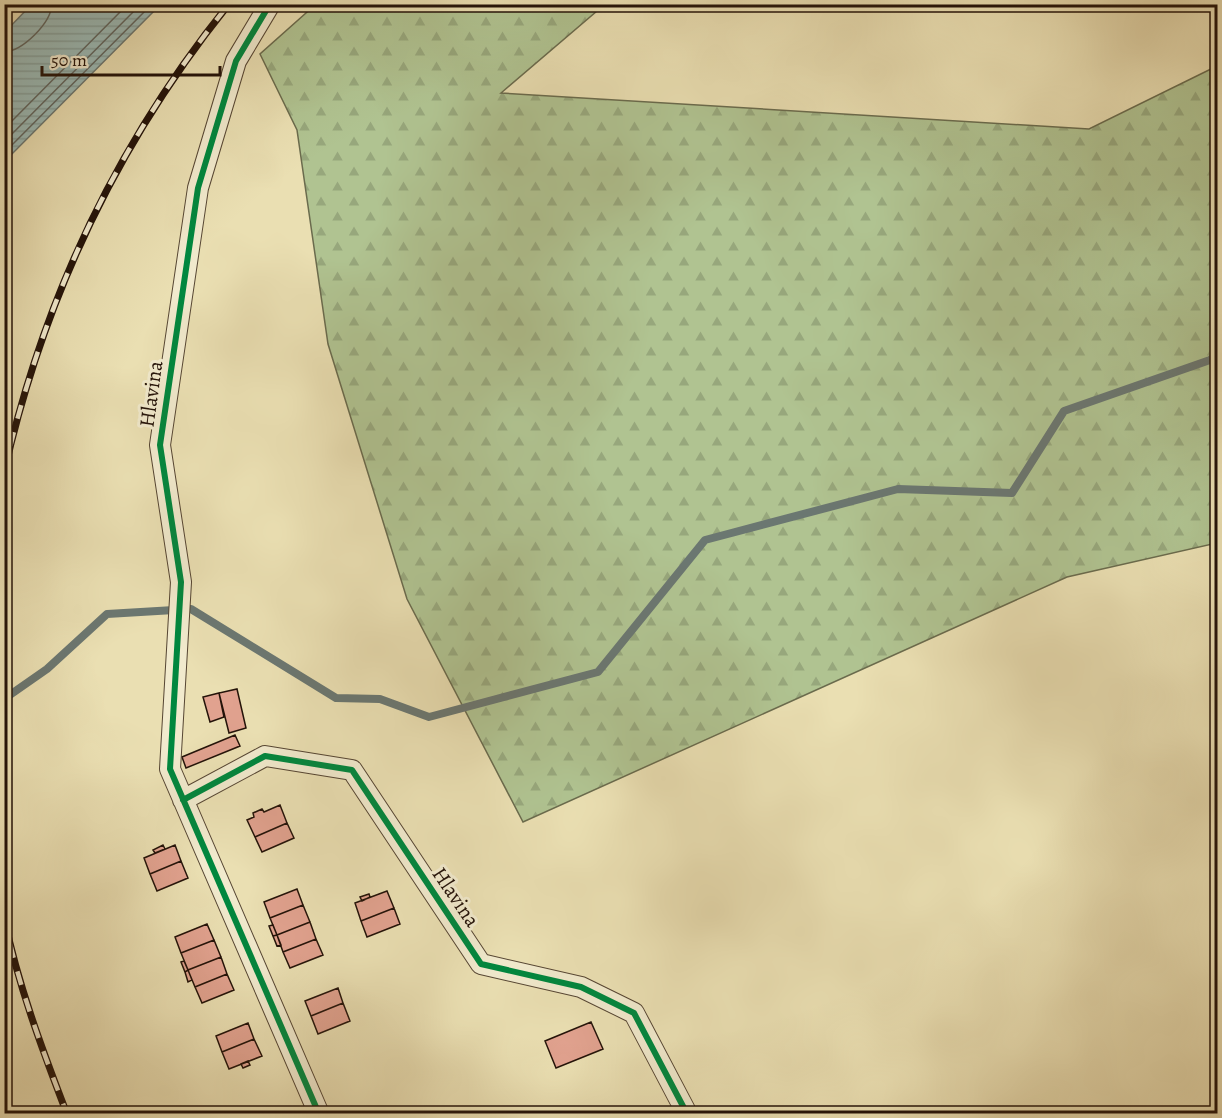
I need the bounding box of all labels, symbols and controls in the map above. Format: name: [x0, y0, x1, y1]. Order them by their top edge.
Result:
scale bar: [42, 39, 220, 77]
text: 50 m: [51, 48, 87, 72]
street label: Hlavina: [132, 359, 170, 429]
street label: Hlavina: [426, 861, 486, 933]

